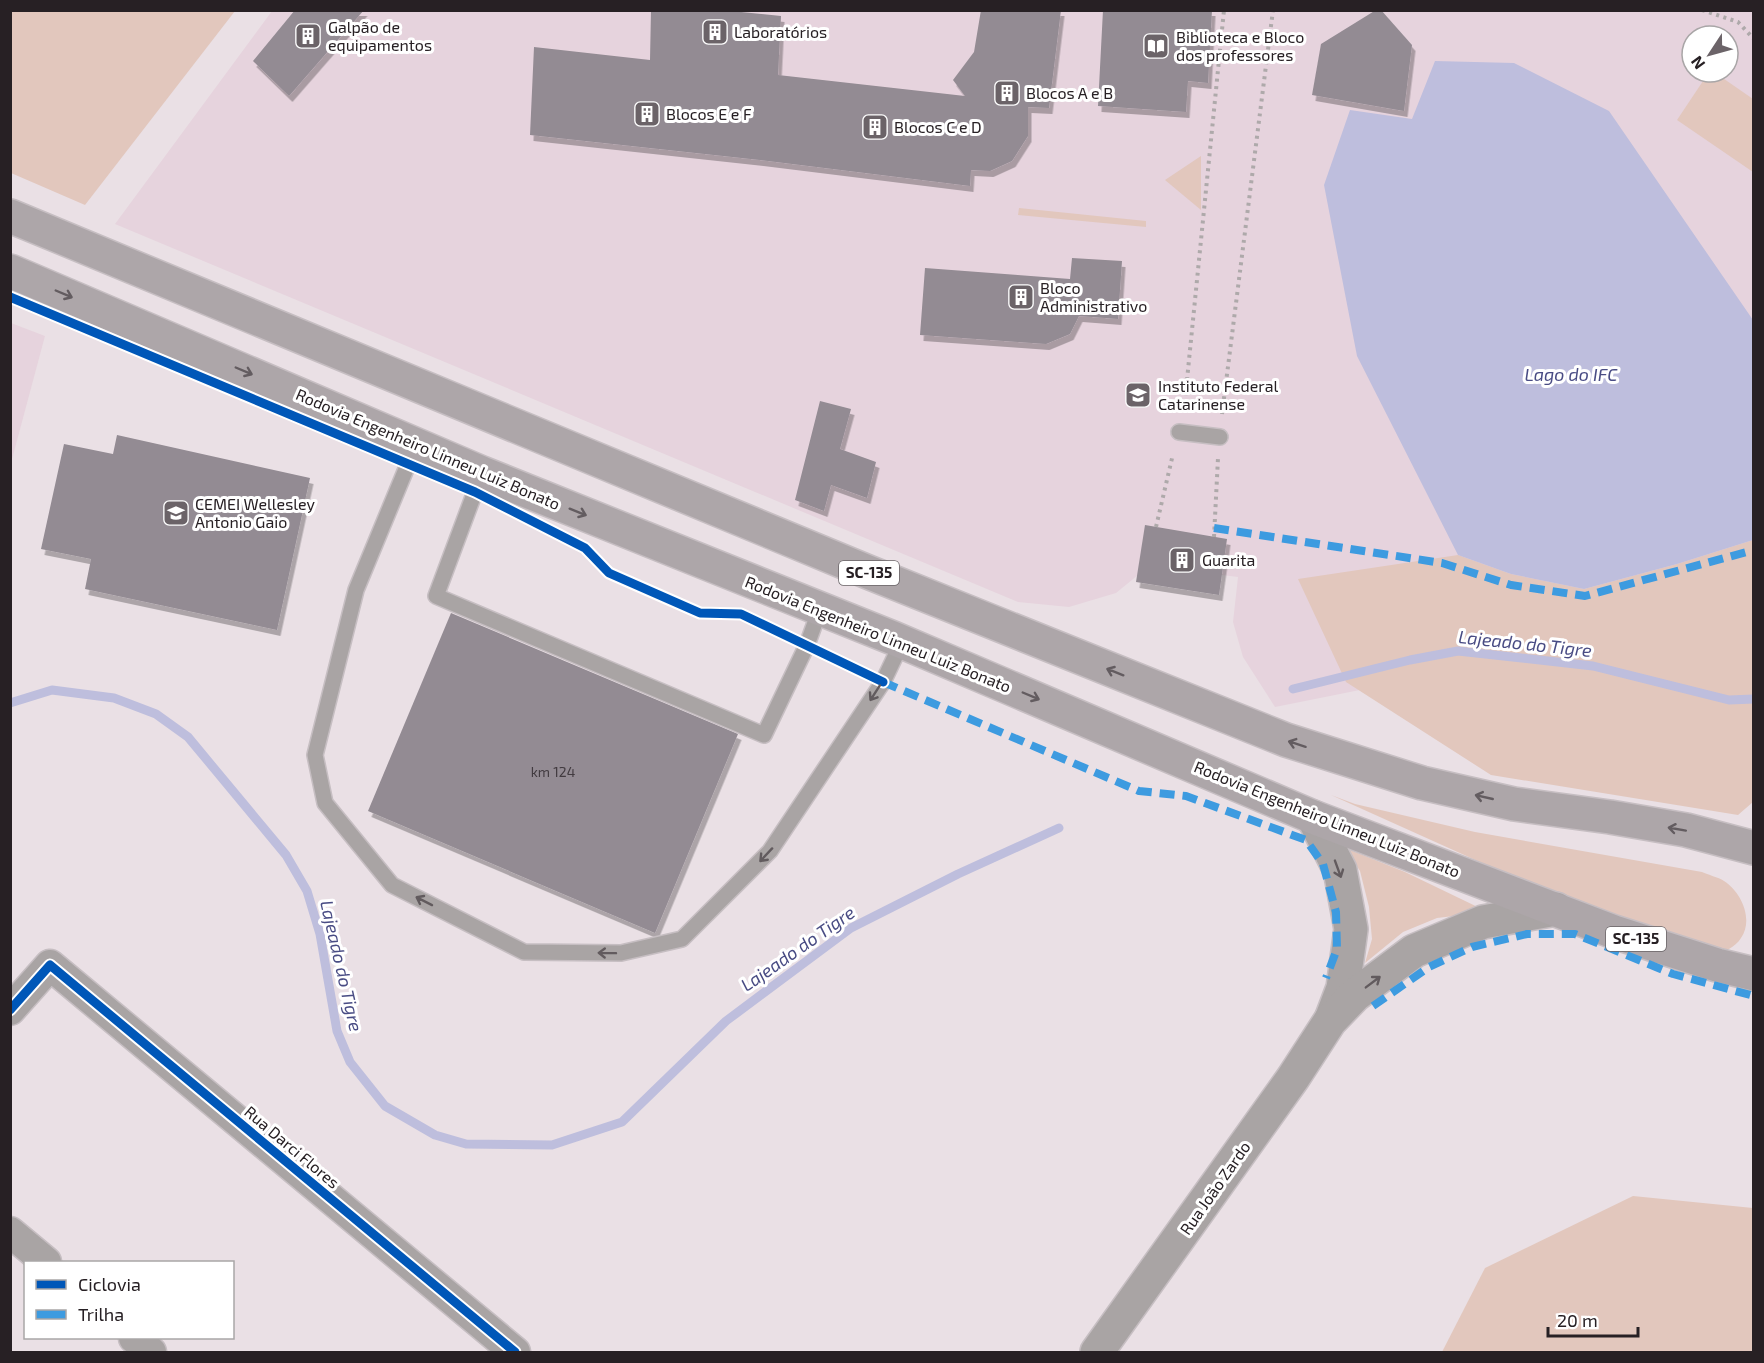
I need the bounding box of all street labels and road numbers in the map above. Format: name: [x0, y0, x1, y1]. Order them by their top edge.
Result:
street label: Rodovia Engenheiro Linneu Luiz Bonato: [293, 384, 563, 513]
road number: SC-135: [839, 561, 899, 585]
street label: Rodovia Engenheiro Linneu Luiz Bonato: [743, 571, 1014, 696]
street label: Rodovia Engenheiro Linneu Luiz Bonato: [1192, 756, 1463, 881]
road number: SC-135: [1606, 927, 1666, 951]
street label: Rua Darci Flores: [241, 1102, 344, 1192]
street label: Rua João Zardo: [1175, 1137, 1254, 1238]

